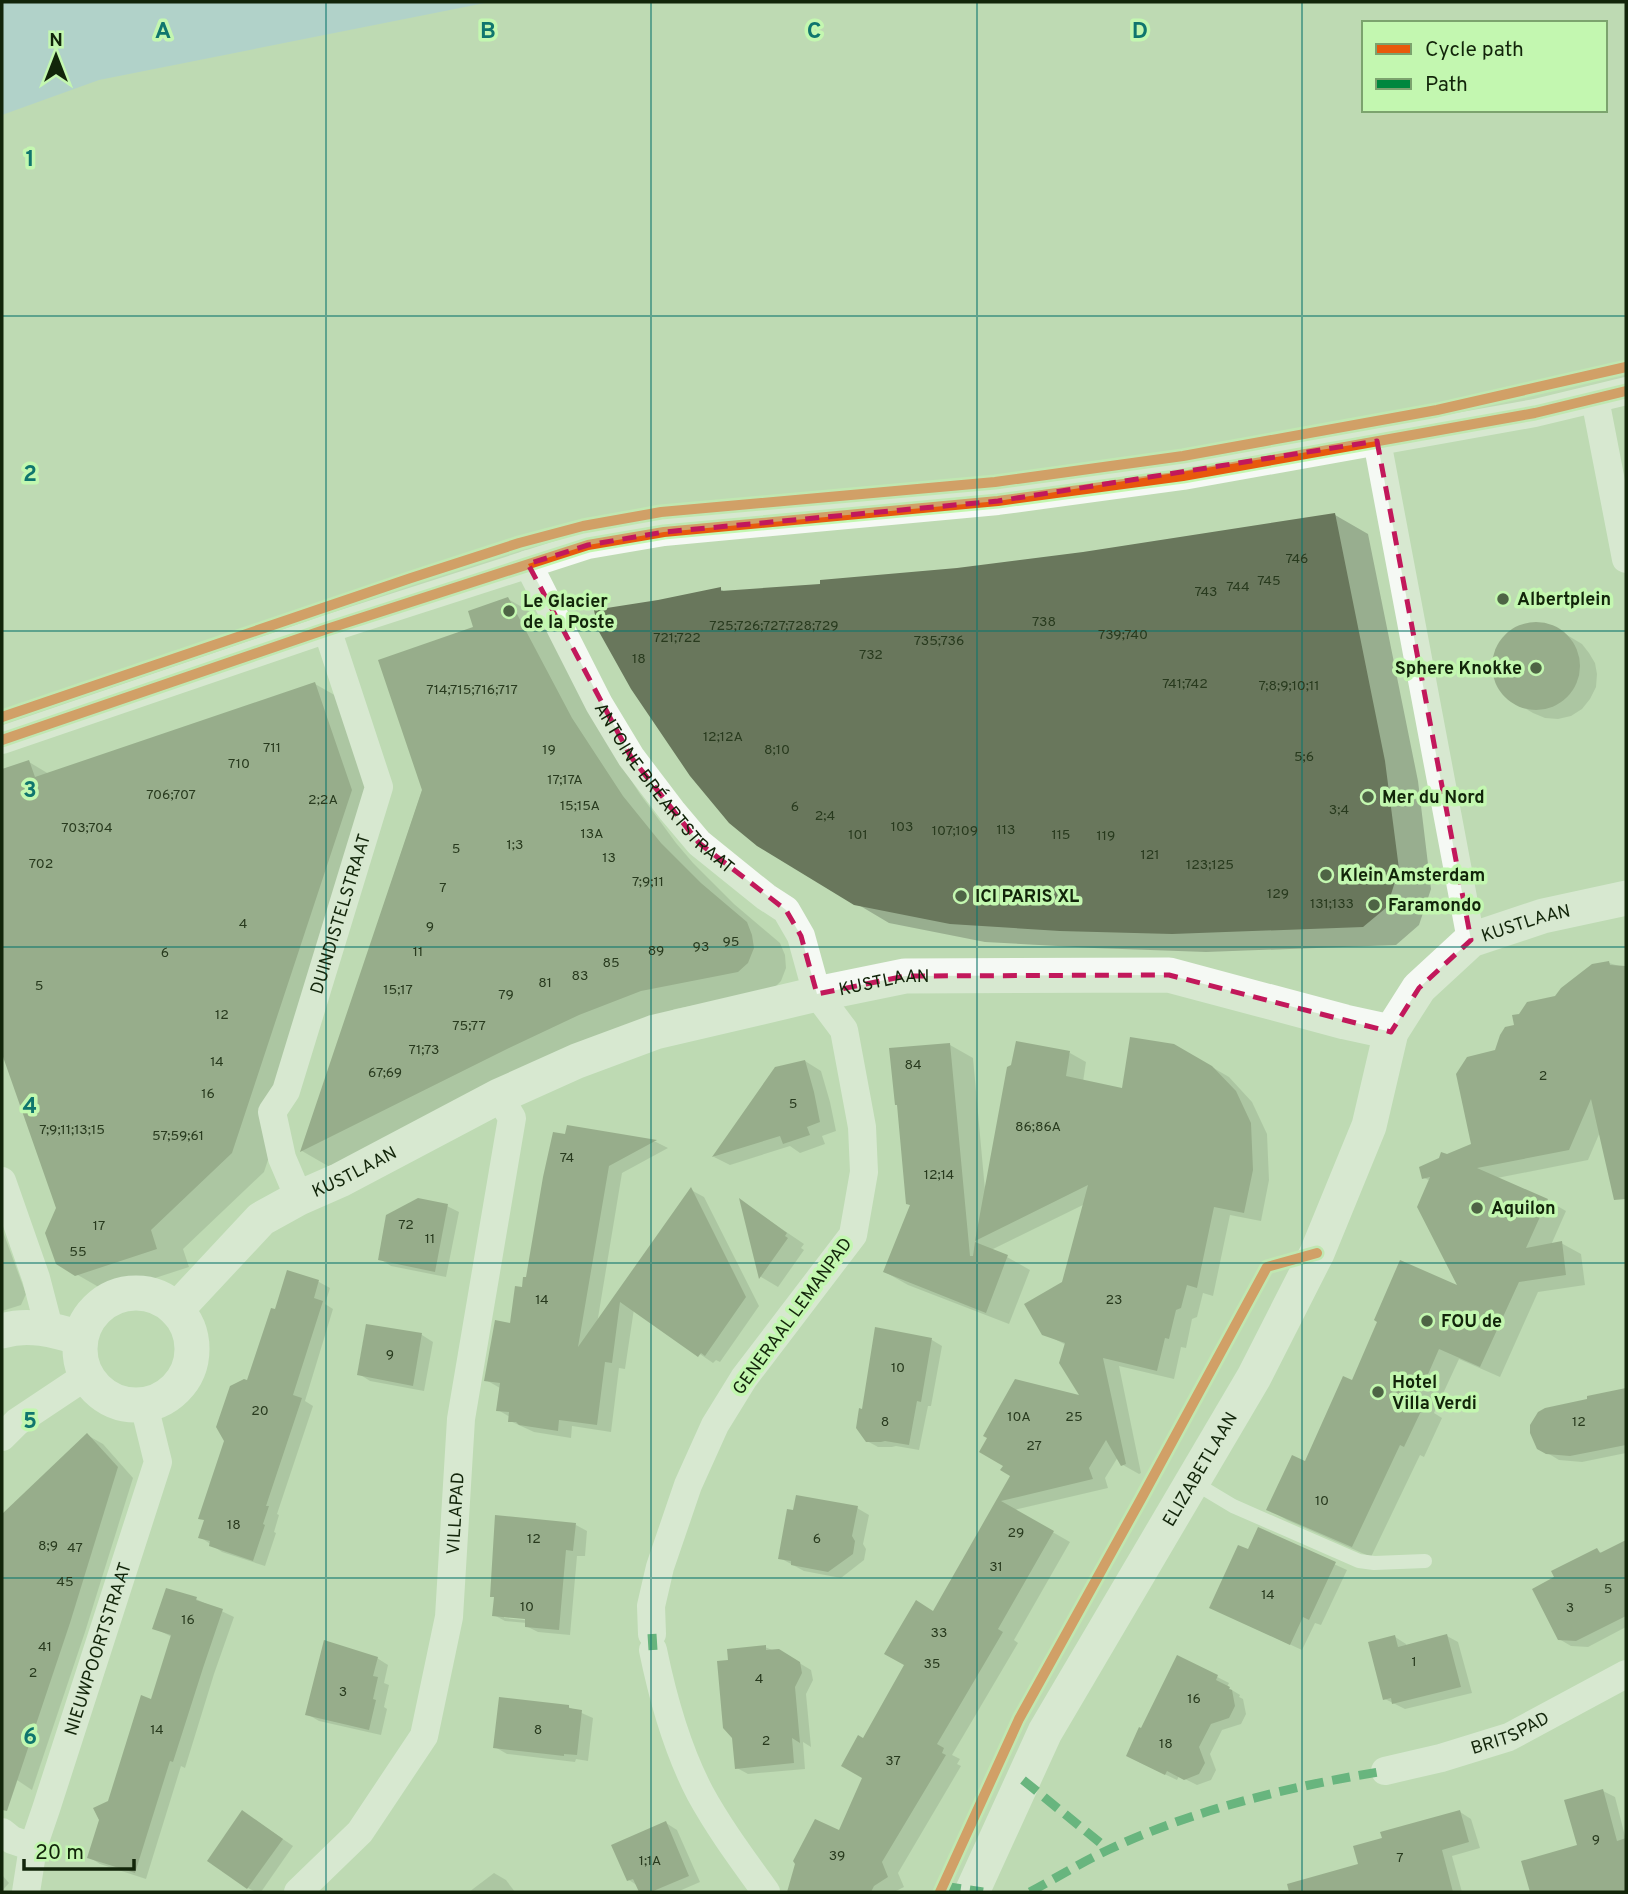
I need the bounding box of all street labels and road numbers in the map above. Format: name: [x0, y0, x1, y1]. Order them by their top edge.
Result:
street label: ANTOINE BRÉARTSTRAAT: [588, 699, 738, 880]
street label: DUINDISTELSTRAAT: [306, 831, 377, 997]
street label: KUSTLAAN: [1479, 900, 1573, 949]
street label: KUSTLAAN: [837, 966, 930, 1002]
street label: KUSTLAAN: [309, 1142, 401, 1204]
street label: GENERAAL LEMANPAD: [728, 1234, 858, 1400]
street label: ELIZABETLAAN: [1158, 1408, 1244, 1531]
street label: VILLAPAD: [443, 1472, 471, 1556]
street label: NIEUWPOORTSTRAAT: [60, 1560, 138, 1739]
street label: BRITSPAD: [1468, 1707, 1554, 1761]

